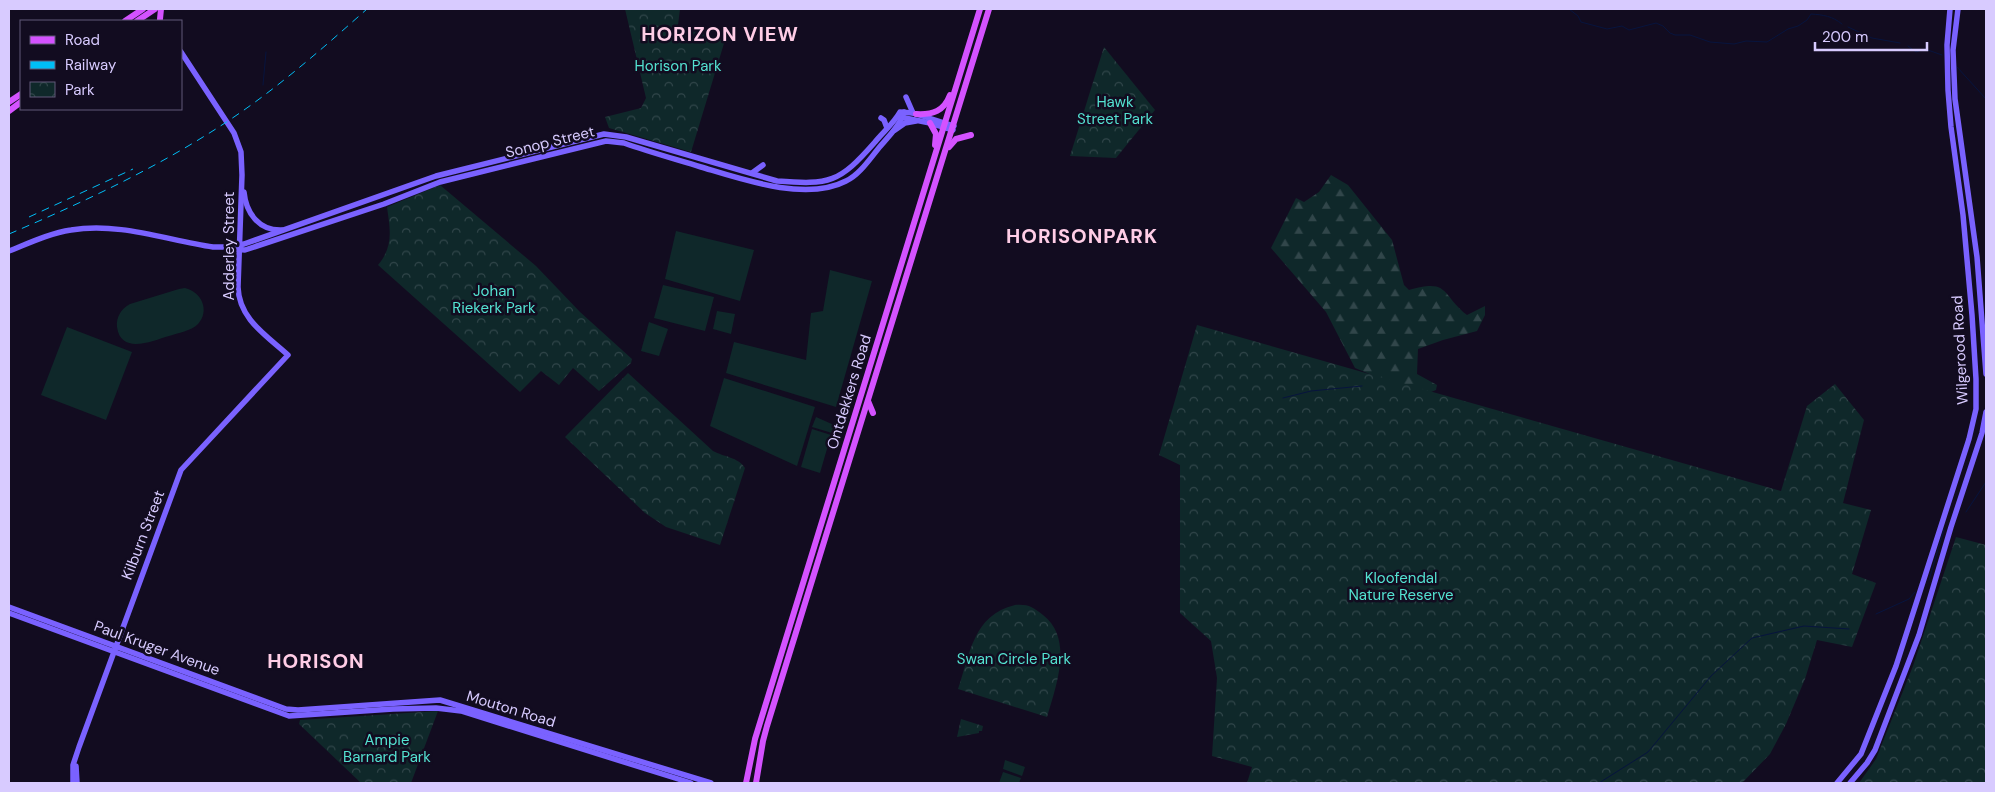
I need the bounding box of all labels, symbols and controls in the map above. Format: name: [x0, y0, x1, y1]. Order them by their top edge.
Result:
legend: [20, 20, 182, 110]
scale bar: [1815, 20, 1928, 52]
district label: HORIZON VIEW: [641, 21, 799, 47]
text: 200 m: [1822, 27, 1868, 47]
text: Road: [65, 30, 100, 50]
text: Railway: [65, 55, 117, 75]
park label: Horison Park: [635, 56, 722, 76]
text: Park: [65, 80, 95, 100]
park label: Hawk Street Park: [1077, 92, 1153, 129]
street label: Sonop Street: [503, 121, 597, 163]
street label: Adderley Street: [219, 191, 239, 300]
district label: HORISONPARK: [1006, 223, 1158, 249]
park label: Johan Riekerk Park: [452, 281, 536, 318]
street label: Wilgerood Road: [1947, 295, 1973, 405]
street label: Ontdekkers Road: [822, 332, 876, 452]
street label: Kilburn Street: [117, 487, 169, 583]
park label: Kloofendal Nature Reserve: [1348, 568, 1454, 605]
street label: Paul Kruger Avenue: [91, 616, 223, 680]
district label: HORISON: [267, 648, 365, 674]
park label: Swan Circle Park: [957, 649, 1072, 669]
street label: Mouton Road: [464, 686, 558, 732]
park label: Ampie Barnard Park: [343, 730, 431, 767]

